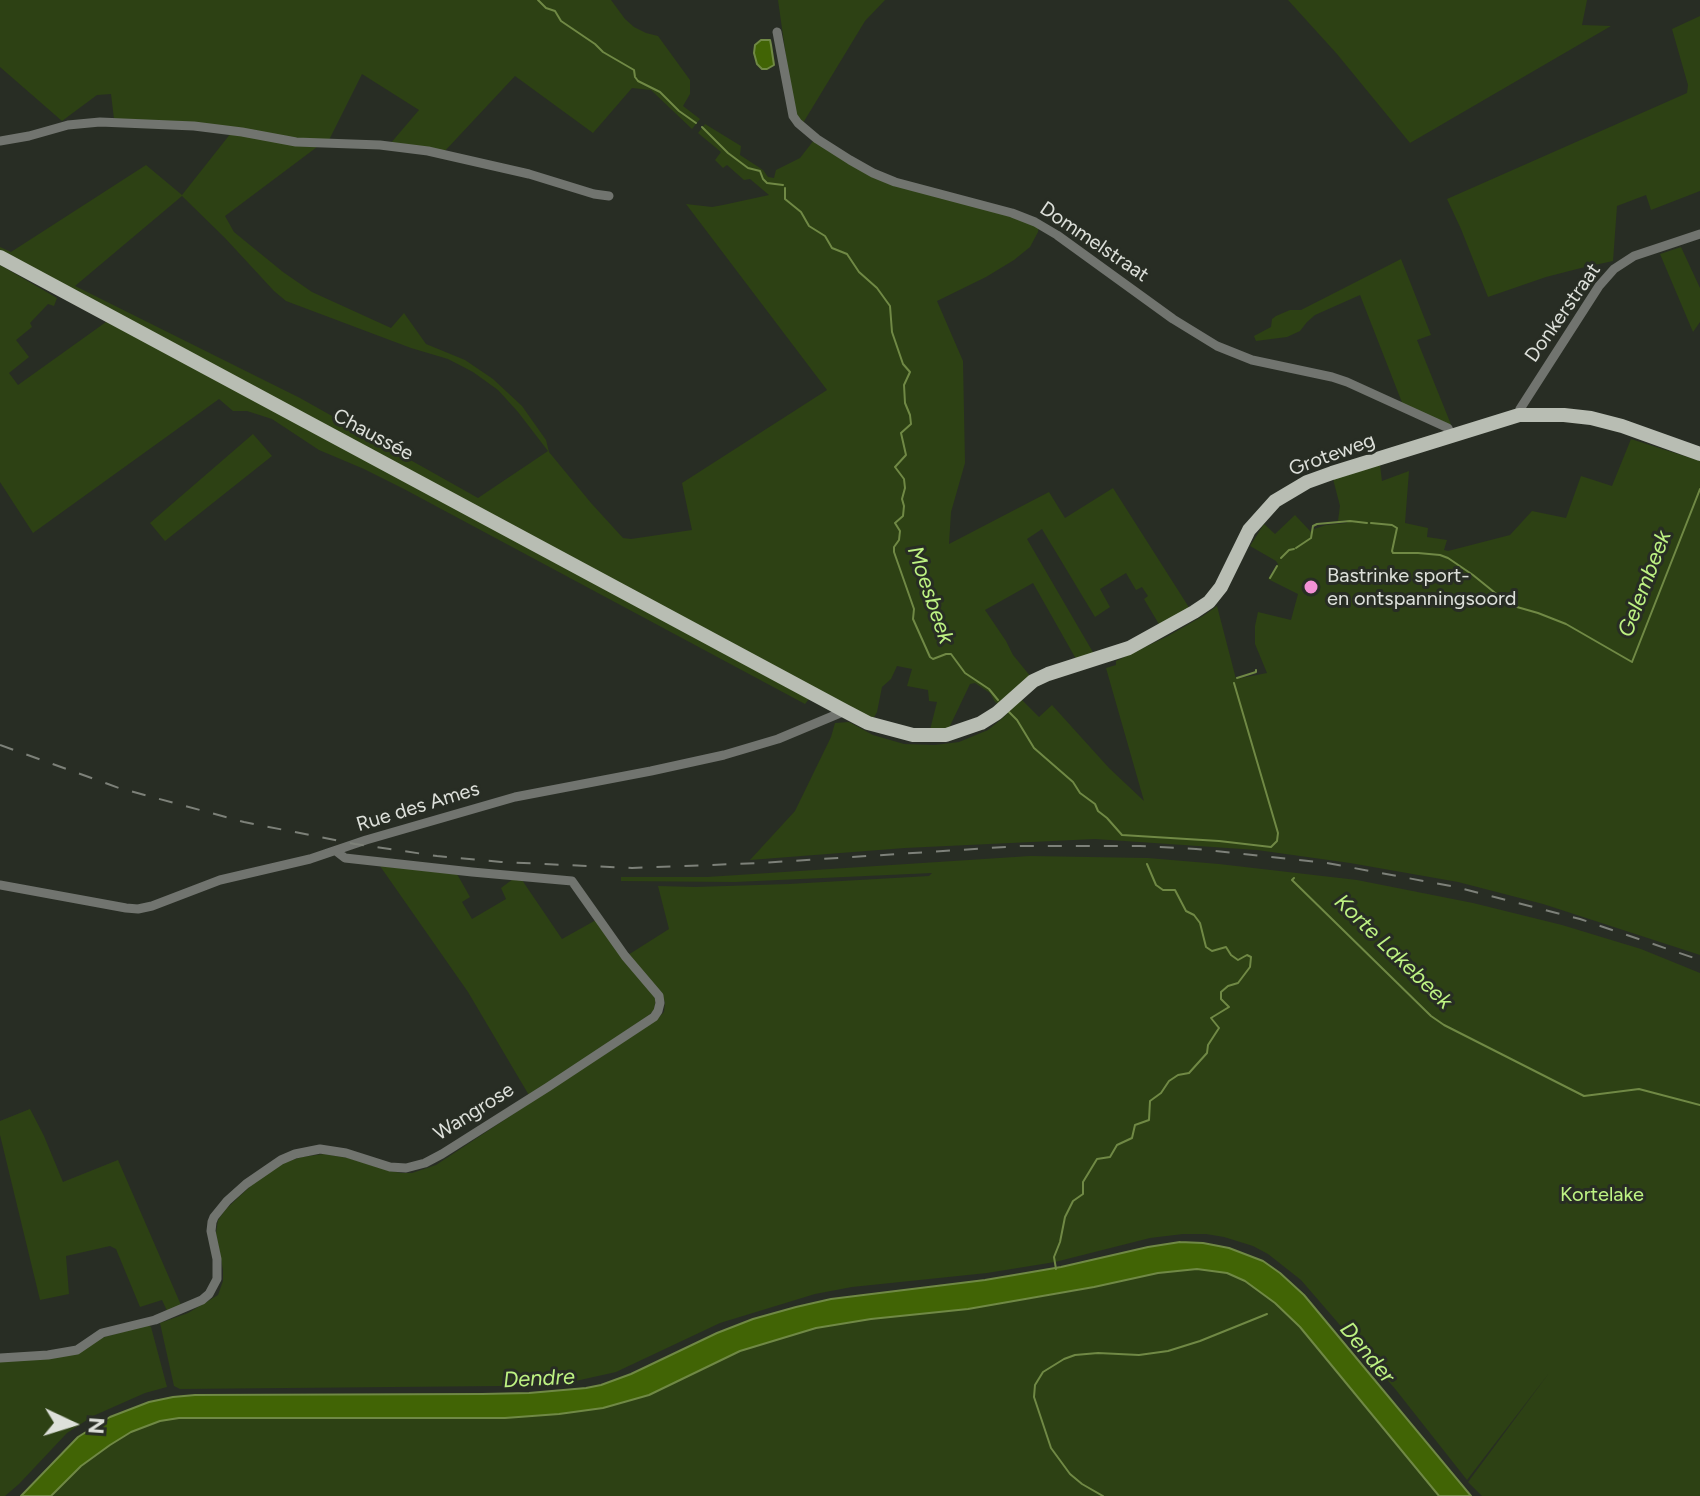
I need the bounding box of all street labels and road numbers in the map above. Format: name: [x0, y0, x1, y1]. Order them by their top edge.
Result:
street label: Dommelstraat: [1035, 197, 1153, 287]
street label: Donkerstraat: [1520, 259, 1606, 367]
street label: Chaussée: [329, 404, 417, 466]
street label: Groteweg: [1286, 428, 1378, 482]
street label: Rue des Ames: [354, 777, 482, 837]
street label: Wangrose: [429, 1078, 519, 1146]

